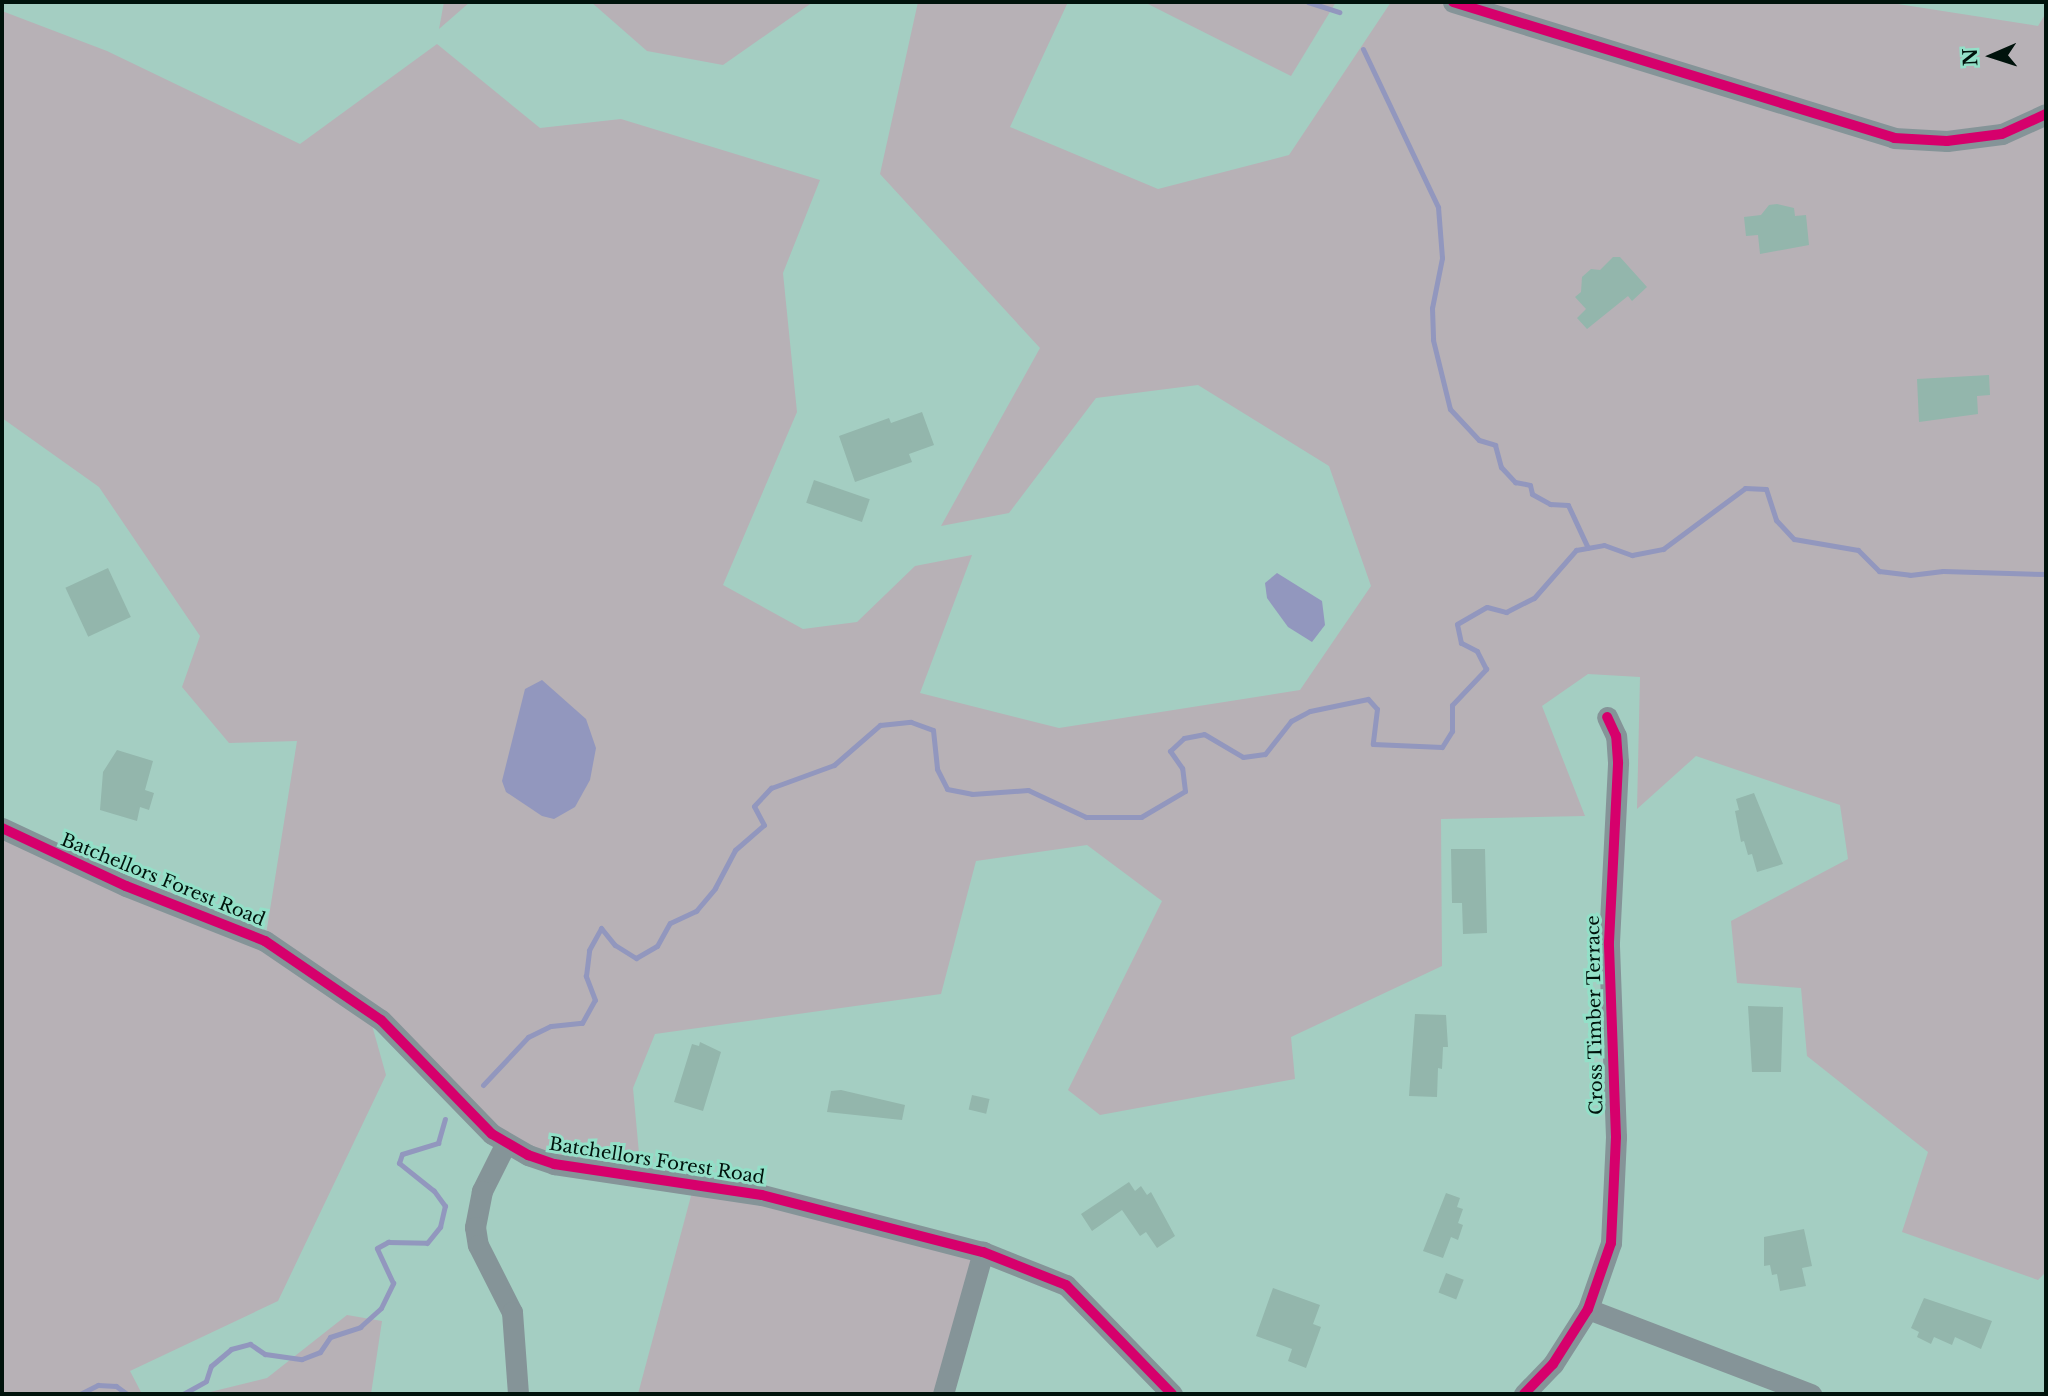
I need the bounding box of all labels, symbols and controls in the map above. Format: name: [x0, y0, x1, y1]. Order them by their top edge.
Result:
north arrow: [1957, 21, 2027, 91]
text: N: [1959, 48, 1982, 67]
street label: Batchellors Forest Road: [58, 829, 268, 931]
street label: Cross Timber Terrace: [1582, 914, 1608, 1116]
street label: Batchellors Forest Road: [548, 1133, 766, 1189]

